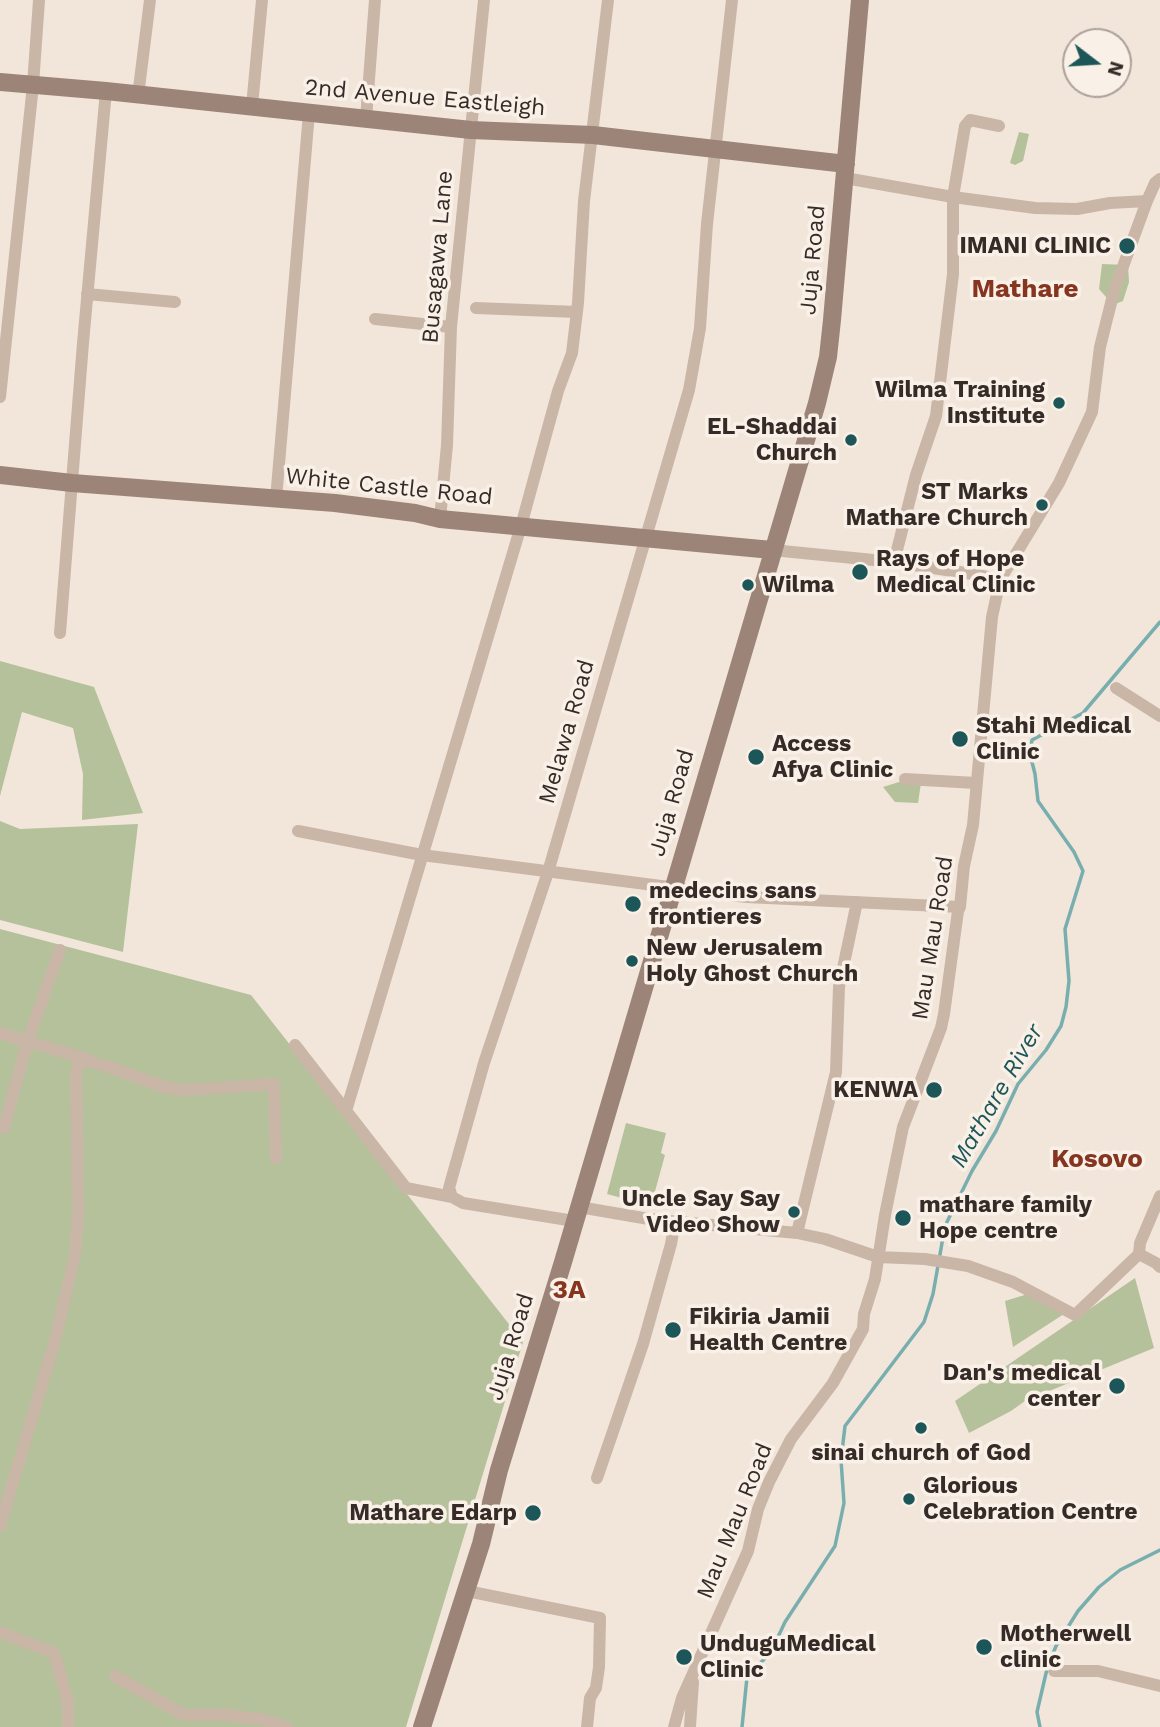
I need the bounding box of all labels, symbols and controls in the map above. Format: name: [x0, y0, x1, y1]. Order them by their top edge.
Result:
north arrow: [1062, 28, 1132, 98]
text: N: [1103, 59, 1129, 79]
street label: 2nd Avenue Eastleigh: [304, 74, 546, 122]
street label: Busagawa Lane: [417, 169, 459, 345]
street label: Juja Road: [794, 204, 832, 316]
place label: IMANI CLINIC: [959, 232, 1111, 260]
marker: IMANI CLINIC: [1117, 236, 1137, 256]
district label: Mathare: [971, 273, 1079, 305]
place label: Wilma Training Institute: [875, 376, 1045, 430]
marker: Wilma Training Institute: [1051, 395, 1067, 411]
place label: EL-Shaddai Church: [707, 413, 837, 467]
marker: EL-Shaddai Church: [843, 432, 859, 448]
street label: White Castle Road: [284, 462, 494, 512]
place label: ST Marks Mathare Church: [846, 478, 1028, 532]
marker: ST Marks Mathare Church: [1034, 497, 1050, 513]
place label: Rays of Hope Medical Clinic: [876, 545, 1036, 599]
marker: Rays of Hope Medical Clinic: [850, 562, 870, 582]
place label: Wilma: [762, 571, 834, 599]
marker: Wilma: [740, 577, 756, 593]
street label: Melawa Road: [533, 657, 601, 807]
place label: Stahi Medical Clinic: [976, 712, 1131, 766]
marker: Stahi Medical Clinic: [950, 729, 970, 749]
place label: Access Afya Clinic: [772, 730, 893, 784]
street label: Juja Road: [644, 746, 700, 860]
marker: Access Afya Clinic: [746, 747, 766, 767]
street label: Mau Mau Road: [906, 854, 960, 1022]
place label: medecins sans frontieres: [649, 877, 817, 931]
marker: medecins sans frontieres: [623, 894, 643, 914]
place label: New Jerusalem Holy Ghost Church: [646, 934, 858, 988]
marker: New Jerusalem Holy Ghost Church: [624, 953, 640, 969]
water label: Mathare River: [944, 1019, 1050, 1173]
place label: KENWA: [833, 1076, 918, 1104]
marker: KENWA: [924, 1080, 944, 1100]
district label: Kosovo: [1051, 1143, 1143, 1175]
place label: Uncle Say Say Video Show: [622, 1185, 780, 1239]
place label: mathare family Hope centre: [919, 1191, 1092, 1245]
marker: Uncle Say Say Video Show: [786, 1204, 802, 1220]
marker: mathare family Hope centre: [893, 1208, 913, 1228]
district label: 3A: [552, 1274, 586, 1306]
street label: Juja Road: [482, 1290, 540, 1404]
place label: Fikiria Jamii Health Centre: [689, 1303, 847, 1357]
marker: Fikiria Jamii Health Centre: [663, 1320, 683, 1340]
place label: Dan's medical center: [943, 1359, 1101, 1413]
marker: Dan's medical center: [1107, 1376, 1127, 1396]
marker: sinai church of God: [913, 1420, 929, 1436]
street label: Mau Mau Road: [691, 1439, 779, 1603]
place label: sinai church of God: [811, 1439, 1031, 1467]
place label: Glorious Celebration Centre: [923, 1472, 1138, 1526]
marker: Glorious Celebration Centre: [901, 1491, 917, 1507]
place label: Mathare Edarp: [349, 1499, 517, 1527]
marker: Mathare Edarp: [523, 1503, 543, 1523]
place label: Motherwell clinic: [1000, 1620, 1131, 1674]
place label: UnduguMedical Clinic: [700, 1630, 875, 1684]
marker: Motherwell clinic: [974, 1637, 994, 1657]
marker: UnduguMedical Clinic: [674, 1647, 694, 1667]

